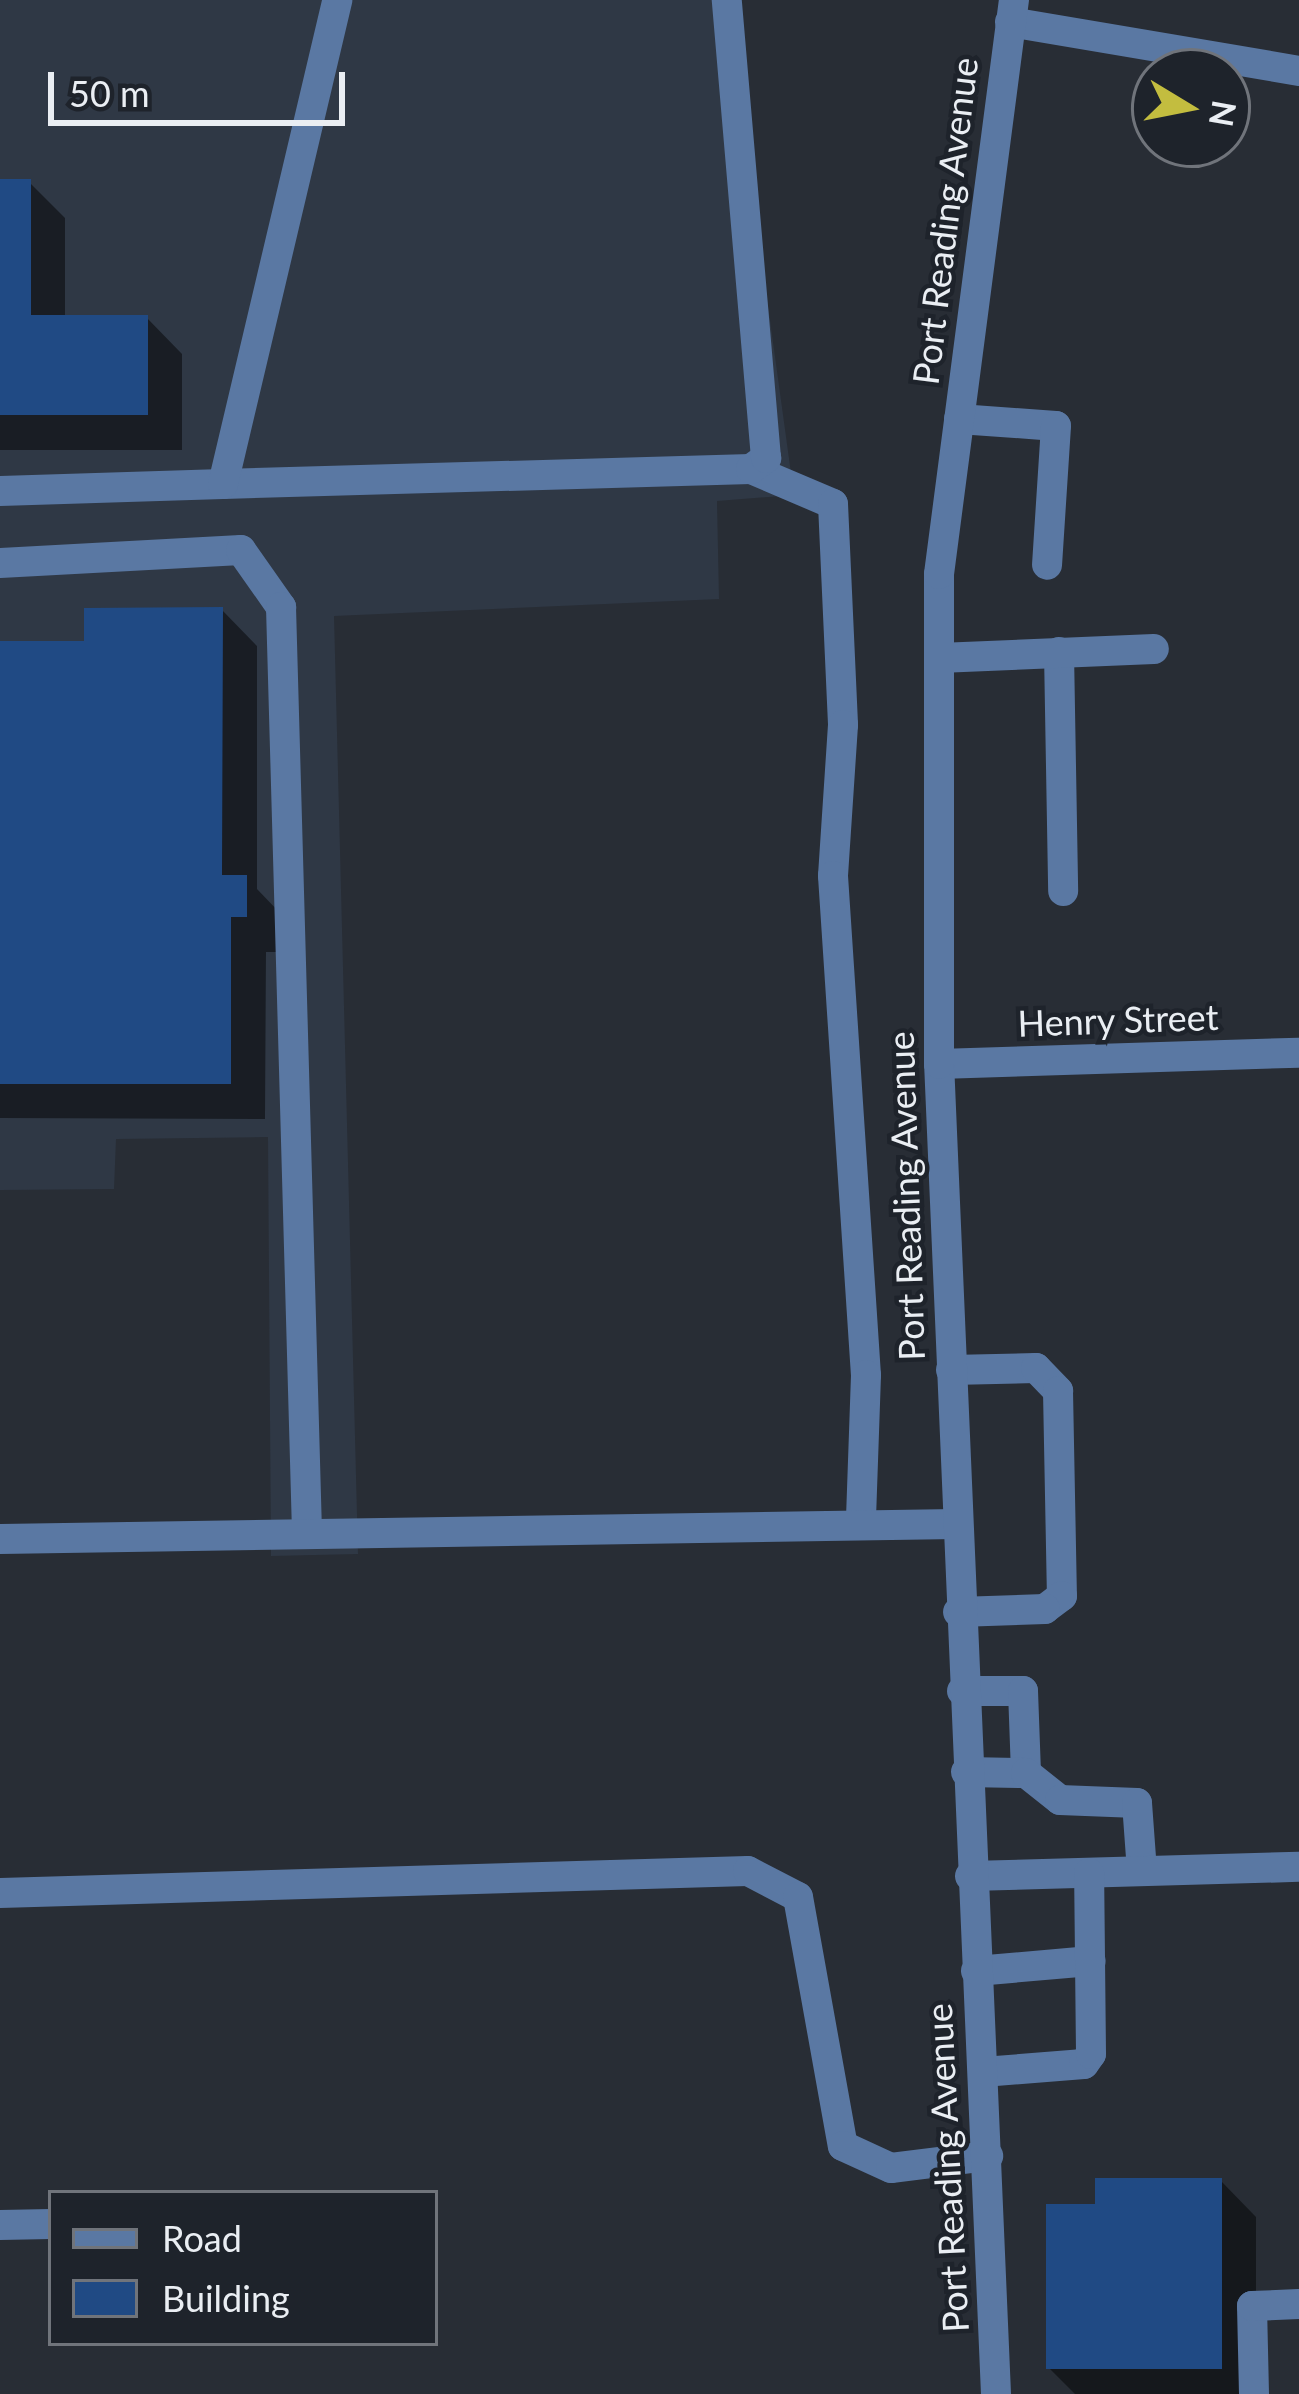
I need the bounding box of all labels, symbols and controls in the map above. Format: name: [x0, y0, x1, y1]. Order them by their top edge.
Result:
scale bar: [54, 48, 351, 122]
north arrow: [1131, 48, 1251, 168]
street label: Port Reading Avenue: [903, 54, 987, 388]
text: 50 m: [69, 71, 150, 115]
text: N: [1202, 98, 1245, 130]
street label: Henry Street: [1016, 995, 1220, 1045]
street label: Port Reading Avenue: [879, 1030, 933, 1362]
street label: Port Reading Avenue: [917, 2002, 977, 2334]
legend: [48, 2190, 438, 2346]
text: Road: [162, 2216, 242, 2260]
text: Building: [162, 2276, 290, 2320]

